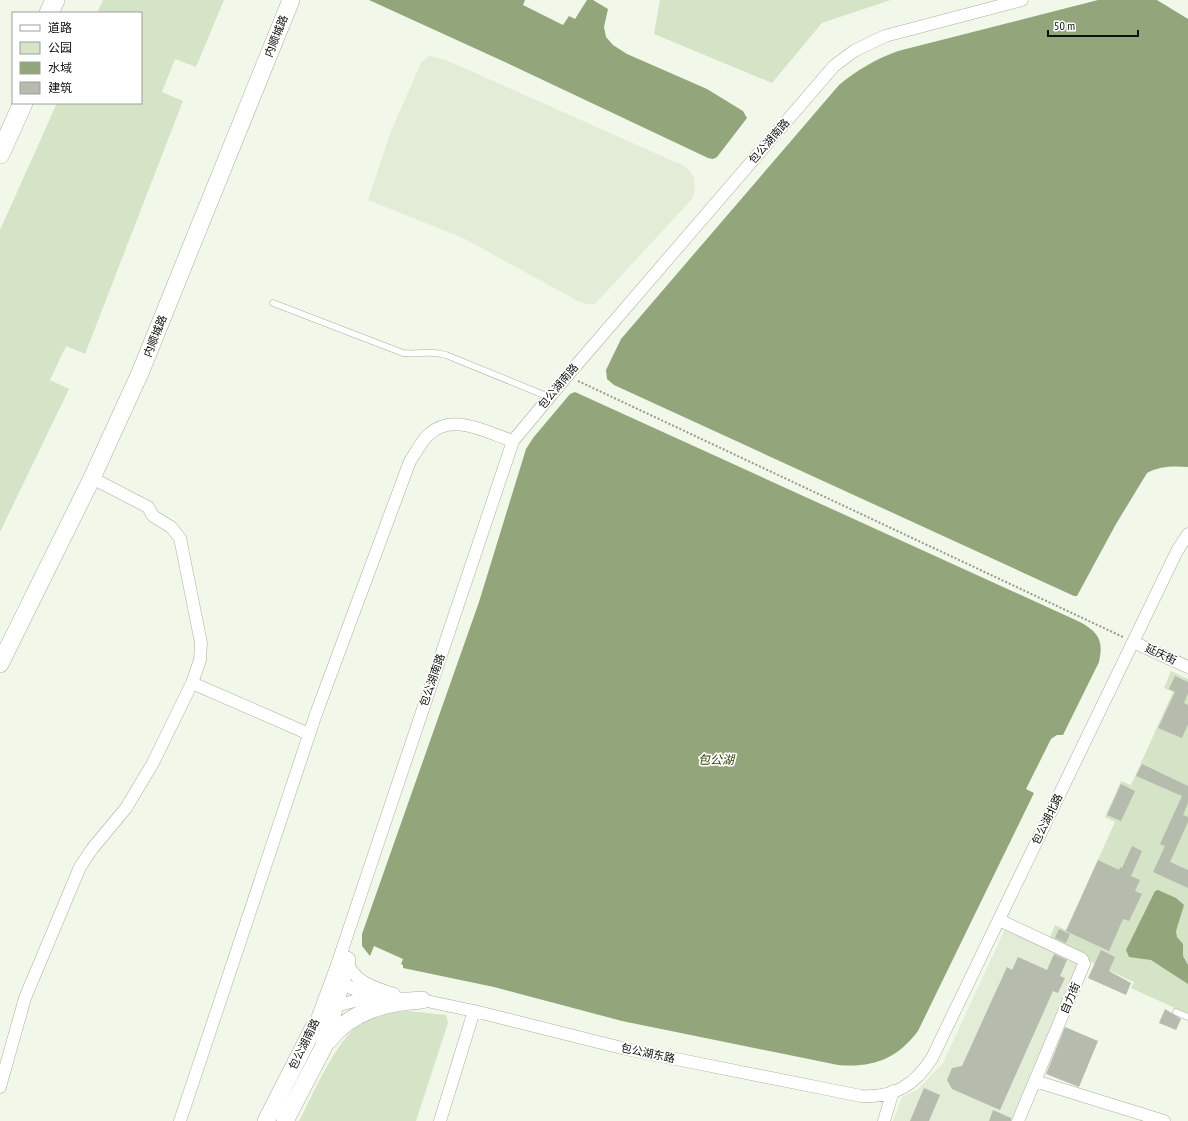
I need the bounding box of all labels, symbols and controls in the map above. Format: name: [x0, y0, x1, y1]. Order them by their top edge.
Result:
legend: [12, 12, 142, 104]
scale bar: [1048, 12, 1138, 38]
street label: 内顺城路: [261, 13, 291, 59]
text: 50 m: [1054, 18, 1075, 33]
text: 道路: [48, 20, 72, 35]
text: 公园: [48, 40, 72, 55]
text: 水域: [48, 60, 72, 75]
text: 建筑: [48, 80, 72, 95]
street label: 包公湖南路: [746, 116, 792, 166]
street label: 内顺城路: [140, 313, 170, 359]
street label: 包公湖南路: [535, 360, 581, 412]
street label: 延庆街: [1143, 641, 1179, 667]
street label: 包公湖南路: [416, 652, 448, 708]
water label: 包公湖: [698, 752, 736, 767]
street label: 包公湖北路: [1029, 791, 1065, 847]
street label: 自力街: [1057, 980, 1083, 1016]
street label: 包公湖南路: [286, 1016, 322, 1072]
street label: 包公湖东路: [620, 1040, 676, 1066]

